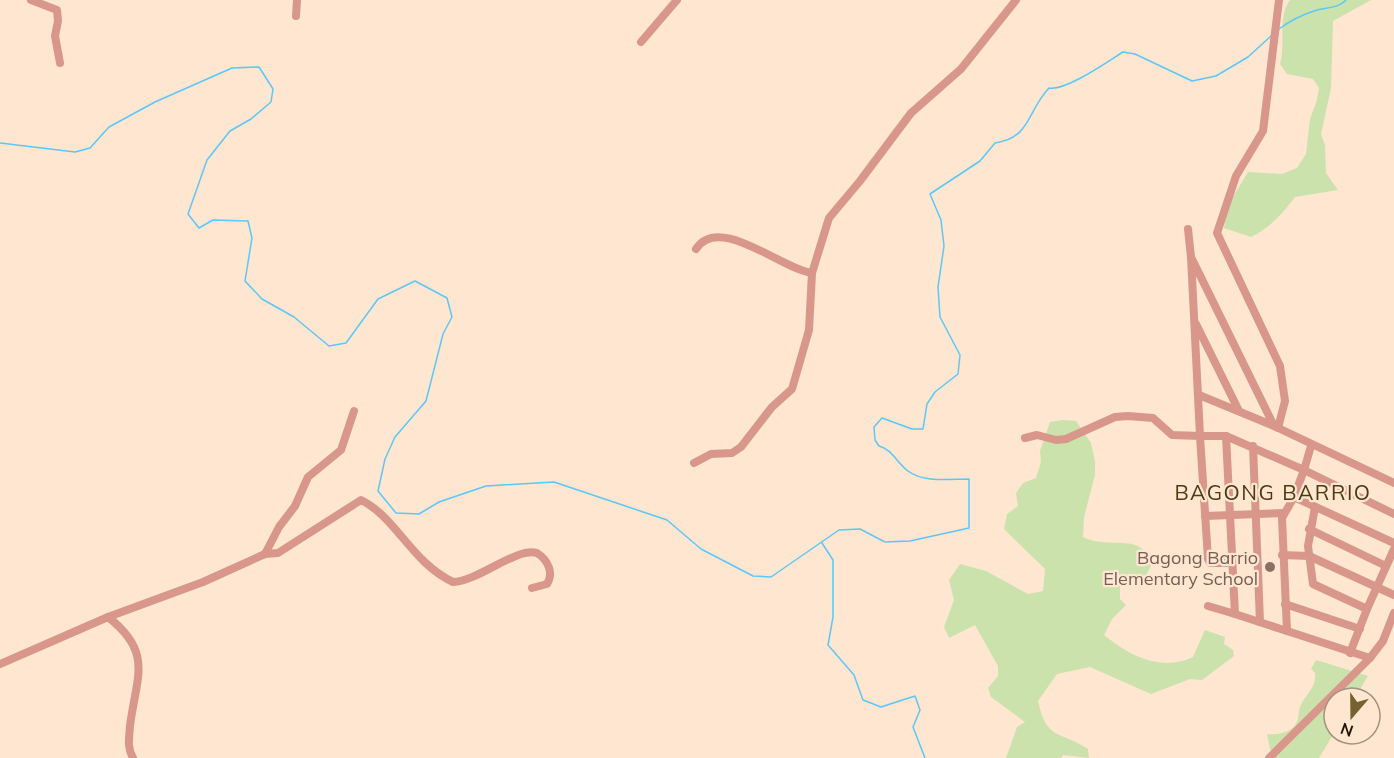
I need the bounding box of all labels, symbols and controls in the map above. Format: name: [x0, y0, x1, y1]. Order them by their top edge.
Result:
district label: BAGONG BARRIO: [1174, 479, 1372, 505]
place label: Bagong Barrio Elementary School: [1103, 546, 1258, 590]
marker: Bagong Barrio Elementary School: [1263, 560, 1277, 574]
north arrow: [1322, 686, 1382, 746]
text: N: [1338, 719, 1356, 742]

